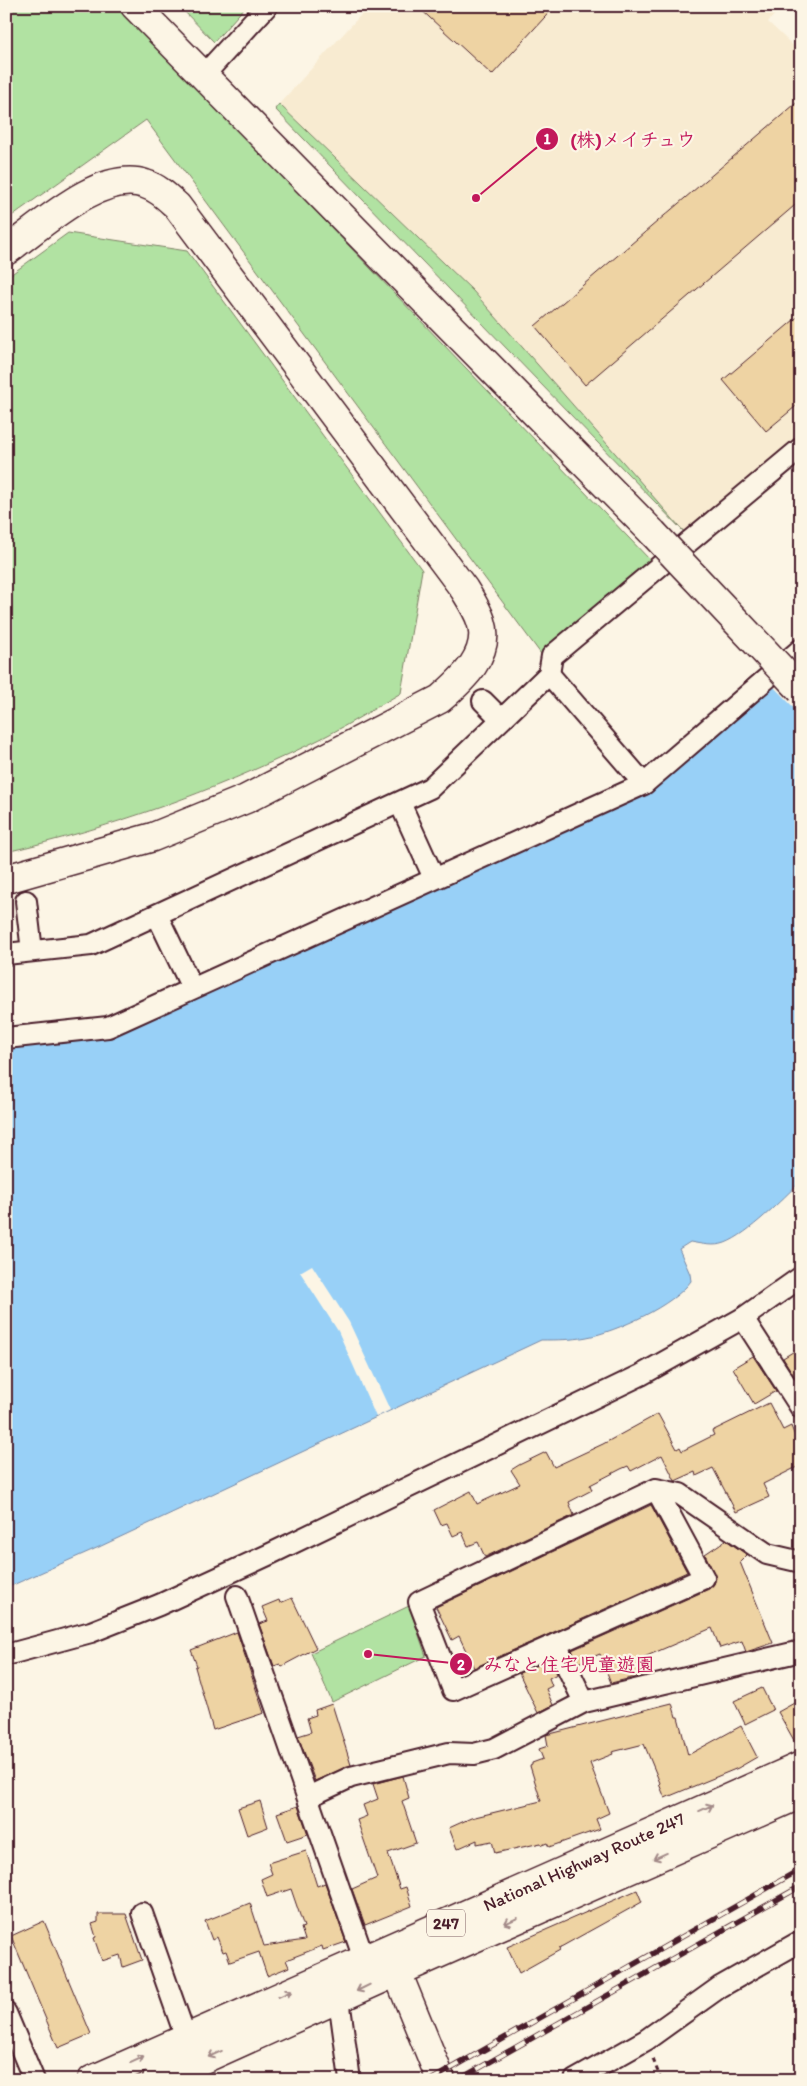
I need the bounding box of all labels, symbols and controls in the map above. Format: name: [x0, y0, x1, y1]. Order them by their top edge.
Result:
callout: (株)メイチュウ: [535, 122, 706, 156]
text: (株)メイチュウ: [570, 128, 696, 151]
text: 1: [544, 130, 551, 148]
callout: みなと住宅児童遊園: [449, 1647, 665, 1681]
text: みなと住宅児童遊園: [483, 1653, 655, 1676]
text: 2: [457, 1656, 465, 1674]
one-way arrow: [698, 1803, 713, 1813]
street label: National Highway Route 247: [480, 1808, 688, 1916]
one-way arrow: [653, 1851, 668, 1861]
road number: 247: [427, 1910, 465, 1936]
one-way arrow: [504, 1917, 519, 1927]
one-way arrow: [356, 1983, 371, 1993]
one-way arrow: [277, 1989, 292, 1999]
one-way arrow: [208, 2050, 223, 2060]
one-way arrow: [129, 2054, 144, 2064]

